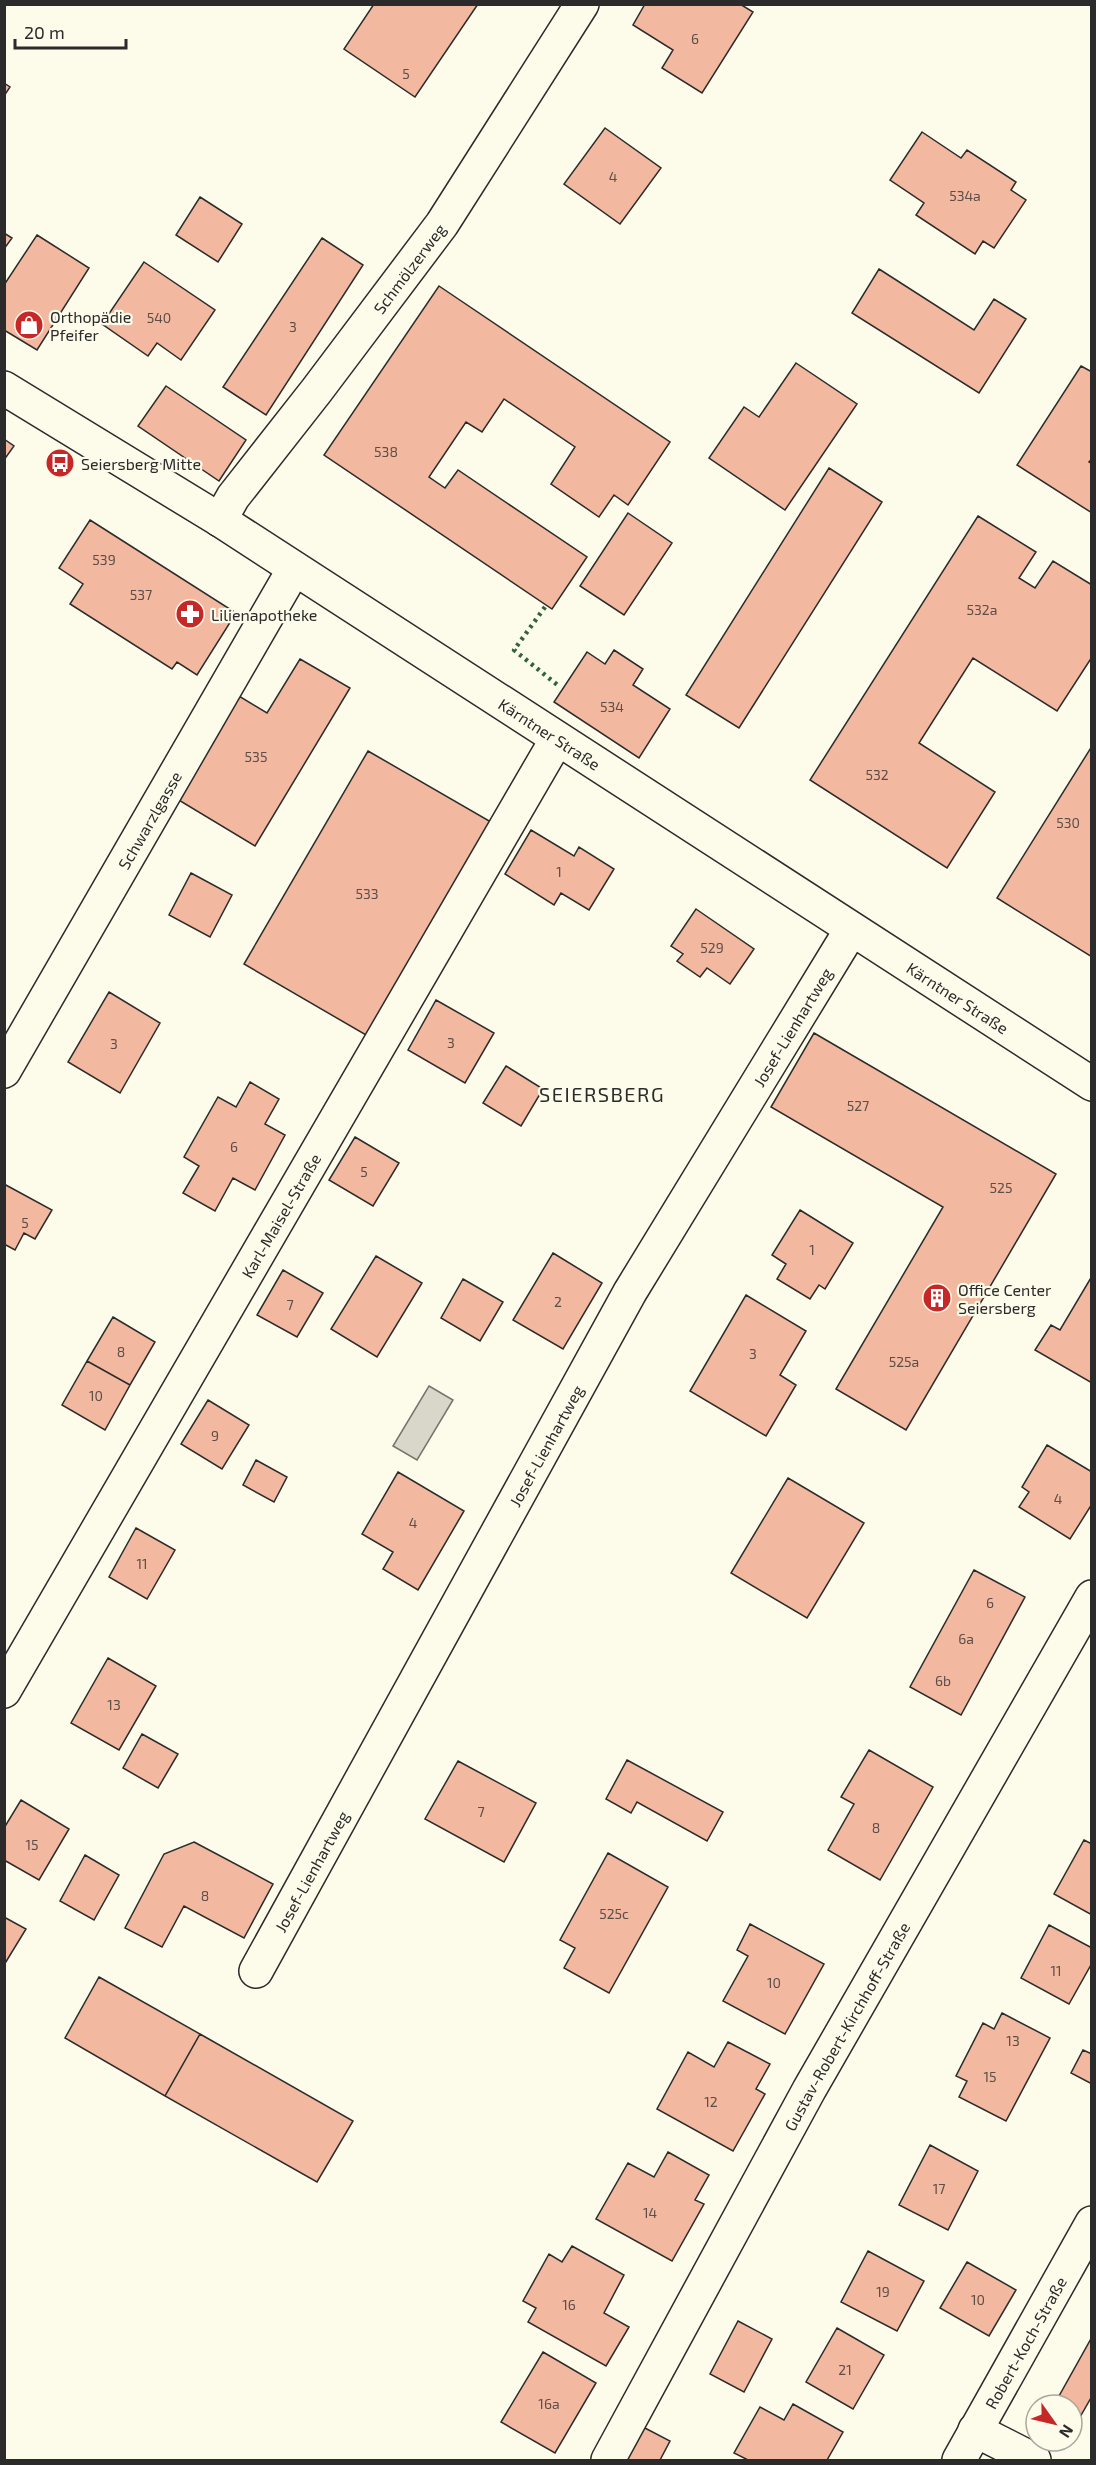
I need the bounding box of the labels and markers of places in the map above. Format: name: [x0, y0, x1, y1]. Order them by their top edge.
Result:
place label: Orthopädie Pfeifer: [50, 307, 131, 344]
shop icon: Orthopädie Pfeifer: [13, 309, 45, 341]
bus stop icon: Seiersberg Mitte: [44, 447, 76, 479]
place label: Seiersberg Mitte: [81, 454, 201, 473]
pharmacy icon: Lilienapotheke: [174, 598, 206, 630]
place label: Lilienapotheke: [211, 605, 317, 624]
place label: Office Center Seiersberg: [958, 1280, 1052, 1317]
building icon: Office Center Seiersberg: [921, 1282, 953, 1314]

